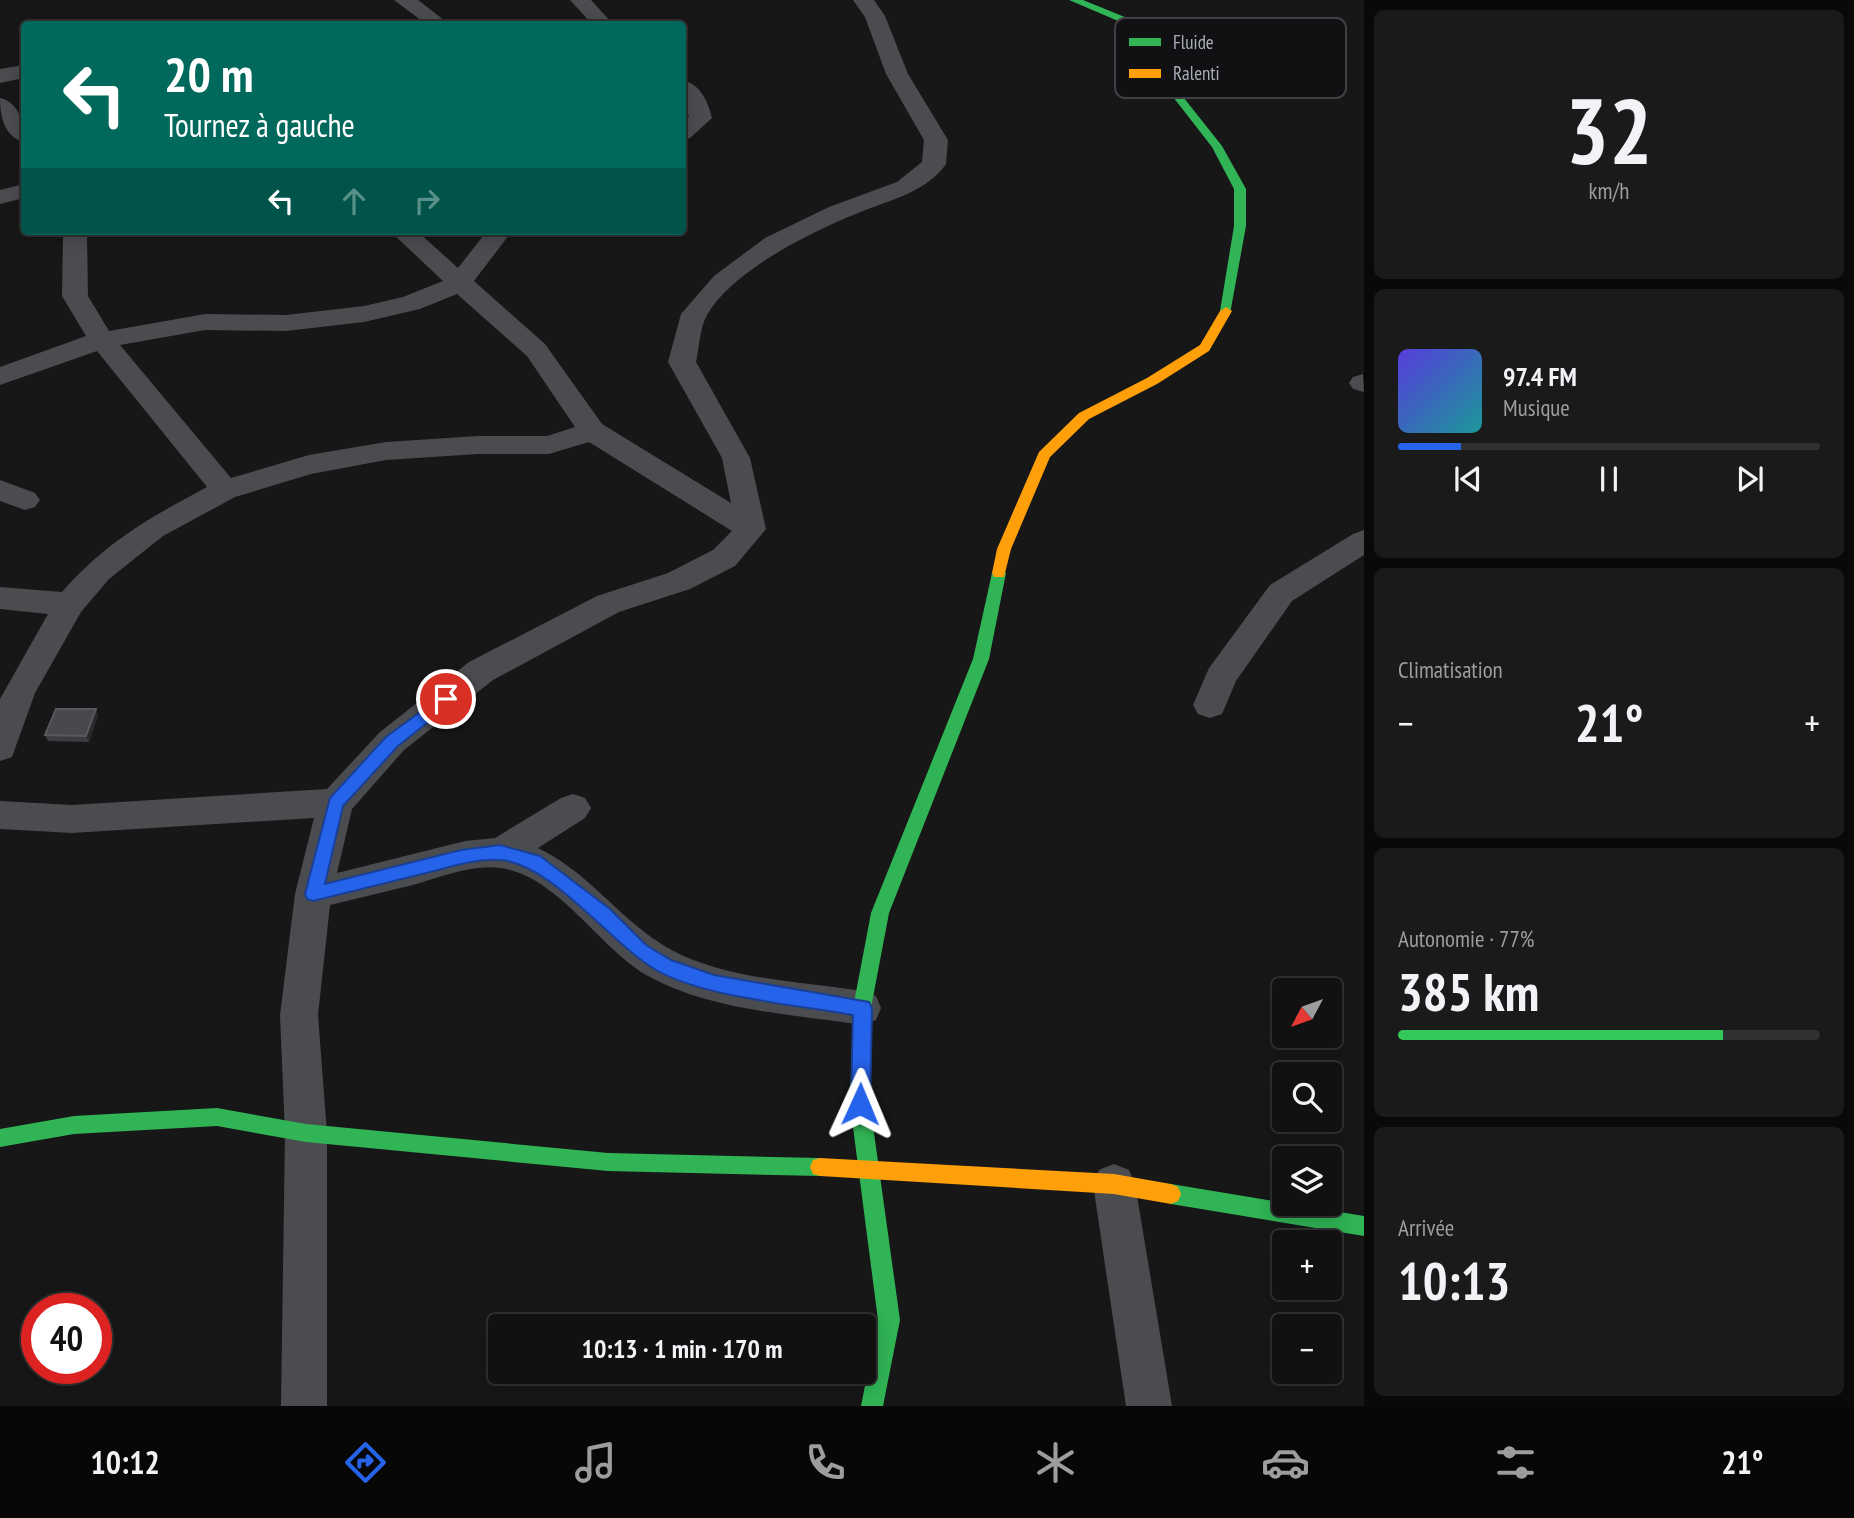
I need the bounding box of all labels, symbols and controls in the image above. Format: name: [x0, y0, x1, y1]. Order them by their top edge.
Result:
legend: [1115, 18, 1346, 98]
text: Fluide: [1173, 30, 1214, 54]
text: 20 m: [164, 42, 253, 106]
icon: left: [49, 49, 140, 140]
text: Ralenti: [1173, 61, 1220, 85]
text: 32: [1566, 71, 1653, 189]
text: Tournez à gauche: [164, 104, 355, 146]
text: km/h: [1589, 176, 1629, 205]
icon: left: [262, 182, 300, 220]
icon: ahead: [335, 182, 373, 220]
icon: right: [408, 182, 446, 220]
text: 97.4 FM: [1503, 360, 1577, 393]
text: Musique: [1503, 393, 1570, 422]
icon: previous: [1449, 460, 1487, 498]
icon: pause: [1590, 460, 1628, 498]
icon: next: [1731, 460, 1769, 498]
text: Climatisation: [1398, 655, 1503, 684]
pin: [416, 669, 476, 729]
icon: arrive: [427, 680, 465, 718]
text: 21°: [1575, 689, 1643, 756]
text: −: [1398, 698, 1414, 747]
text: +: [1804, 698, 1820, 747]
text: Autonomie · 77%: [1398, 924, 1534, 953]
text: 385 km: [1398, 958, 1539, 1025]
north arrow: [1272, 978, 1342, 1048]
map controls: [1272, 978, 1342, 1384]
button: search: [1272, 1062, 1342, 1132]
position arrow: [823, 1067, 897, 1141]
button: layers: [1272, 1146, 1342, 1216]
text: Arrivée: [1398, 1213, 1454, 1242]
button: +: [1272, 1230, 1342, 1300]
text: 10:13: [1398, 1247, 1510, 1314]
speed limit sign: 40: [21, 1293, 112, 1384]
button: −: [1272, 1314, 1342, 1384]
text: 10:13 · 1 min · 170 m: [582, 1332, 782, 1365]
icon: directions: [341, 1438, 390, 1487]
icon: music: [571, 1438, 620, 1487]
icon: phone: [801, 1438, 850, 1487]
icon: climate: [1031, 1438, 1080, 1487]
icon: car: [1261, 1438, 1310, 1487]
icon: filters: [1491, 1438, 1540, 1487]
text: 10:12: [91, 1441, 160, 1483]
text: 21°: [1721, 1441, 1763, 1483]

